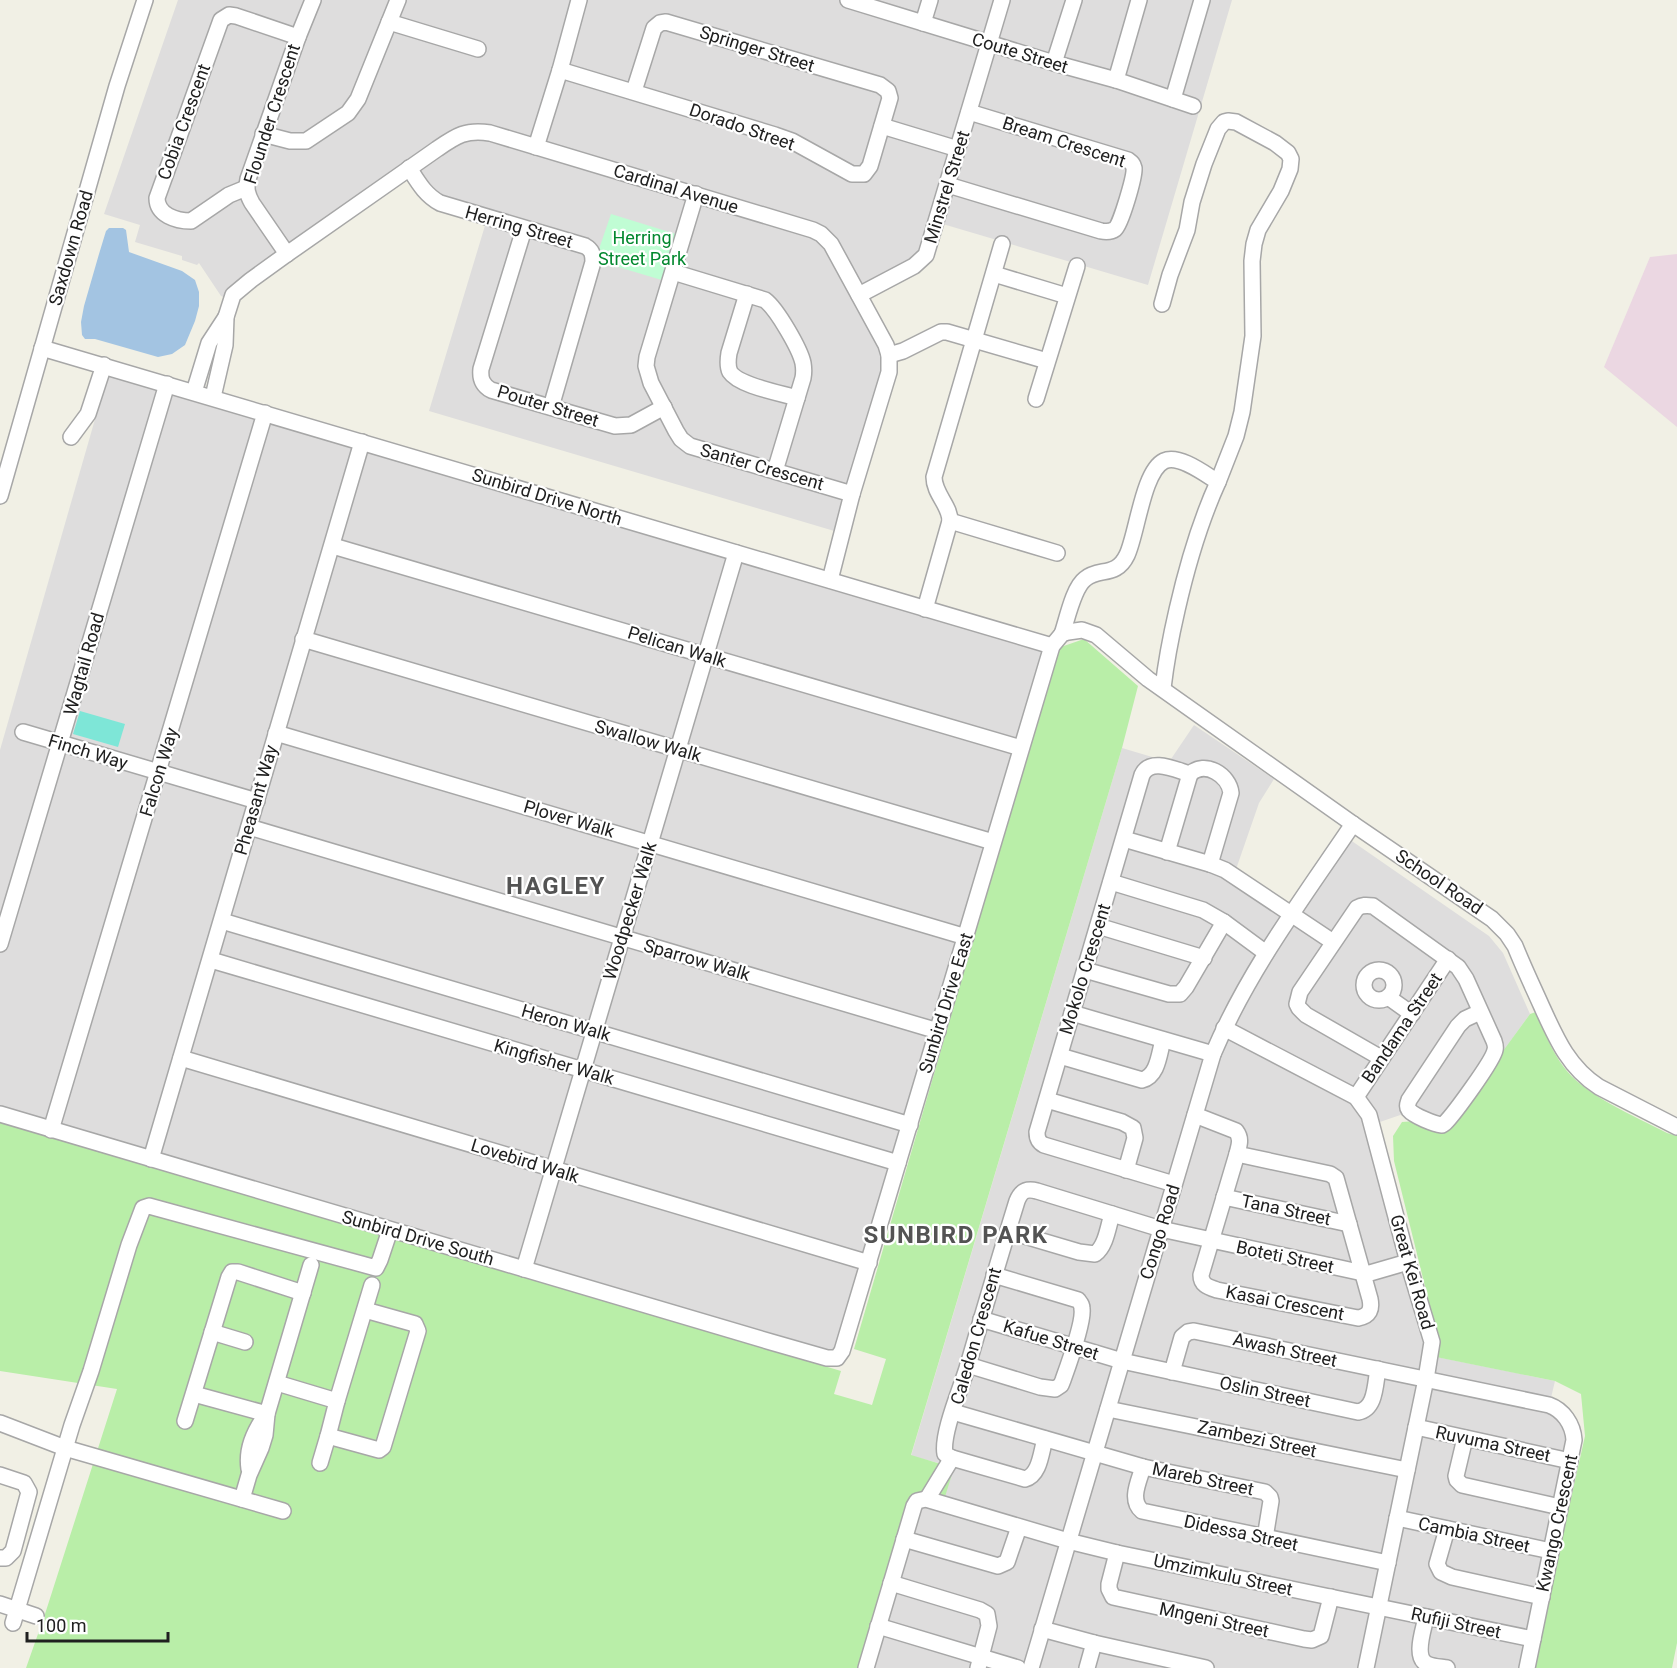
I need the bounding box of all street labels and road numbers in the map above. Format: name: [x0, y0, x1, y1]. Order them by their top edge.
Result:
street label: Springer Street: [697, 21, 817, 76]
street label: Coute Street: [970, 28, 1071, 77]
street label: Flounder Crescent: [239, 41, 304, 187]
street label: Cobia Crescent: [153, 61, 214, 183]
street label: Dorado Street: [687, 99, 798, 154]
street label: Bream Crescent: [1000, 112, 1128, 171]
street label: Minstrel Street: [919, 128, 974, 246]
street label: Cardinal Avenue: [611, 160, 741, 217]
street label: Saxdown Road: [44, 188, 97, 308]
street label: Herring Street: [463, 201, 575, 252]
street label: Pouter Street: [495, 380, 601, 431]
street label: Santer Crescent: [698, 439, 827, 494]
street label: Sunbird Drive North: [470, 464, 625, 529]
street label: Wagtail Road: [59, 610, 108, 718]
street label: Pelican Walk: [625, 622, 730, 672]
street label: Swallow Walk: [592, 715, 705, 766]
street label: Falcon Way: [135, 724, 182, 819]
street label: Finch Way: [46, 730, 131, 774]
street label: Pheasant Way: [230, 742, 281, 857]
street label: Plover Walk: [521, 796, 618, 842]
street label: Woodpecker Walk: [599, 838, 661, 983]
street label: School Road: [1392, 845, 1487, 918]
street label: Mokolo Crescent: [1055, 901, 1114, 1037]
street label: Sunbird Drive East: [914, 930, 977, 1076]
street label: Sparrow Walk: [641, 934, 754, 985]
street label: Bandama Street: [1357, 969, 1446, 1087]
street label: Heron Walk: [519, 1000, 614, 1046]
street label: Kingfisher Walk: [492, 1034, 617, 1089]
street label: Lovebird Walk: [469, 1134, 583, 1187]
street label: Congo Road: [1135, 1182, 1184, 1282]
street label: Tana Street: [1239, 1190, 1333, 1229]
street label: Sunbird Drive South: [340, 1206, 497, 1269]
street label: Great Kei Road: [1386, 1212, 1439, 1332]
street label: Boteti Street: [1234, 1236, 1336, 1277]
street label: Caledon Crescent: [946, 1265, 1005, 1407]
street label: Kasai Crescent: [1224, 1281, 1346, 1324]
street label: Kafue Street: [1001, 1315, 1102, 1364]
street label: Awash Street: [1231, 1328, 1339, 1371]
street label: Oslin Street: [1218, 1372, 1313, 1411]
street label: Zambezi Street: [1196, 1416, 1319, 1461]
street label: Ruvuma Street: [1434, 1421, 1553, 1466]
street label: Kwango Crescent: [1532, 1452, 1581, 1594]
street label: Mareb Street: [1151, 1458, 1256, 1500]
street label: Didessa Street: [1182, 1510, 1300, 1555]
street label: Cambia Street: [1416, 1512, 1532, 1557]
street label: Umzimkulu Street: [1152, 1549, 1295, 1600]
street label: Mngeni Street: [1157, 1598, 1271, 1641]
street label: Rufiji Street: [1409, 1603, 1503, 1642]

